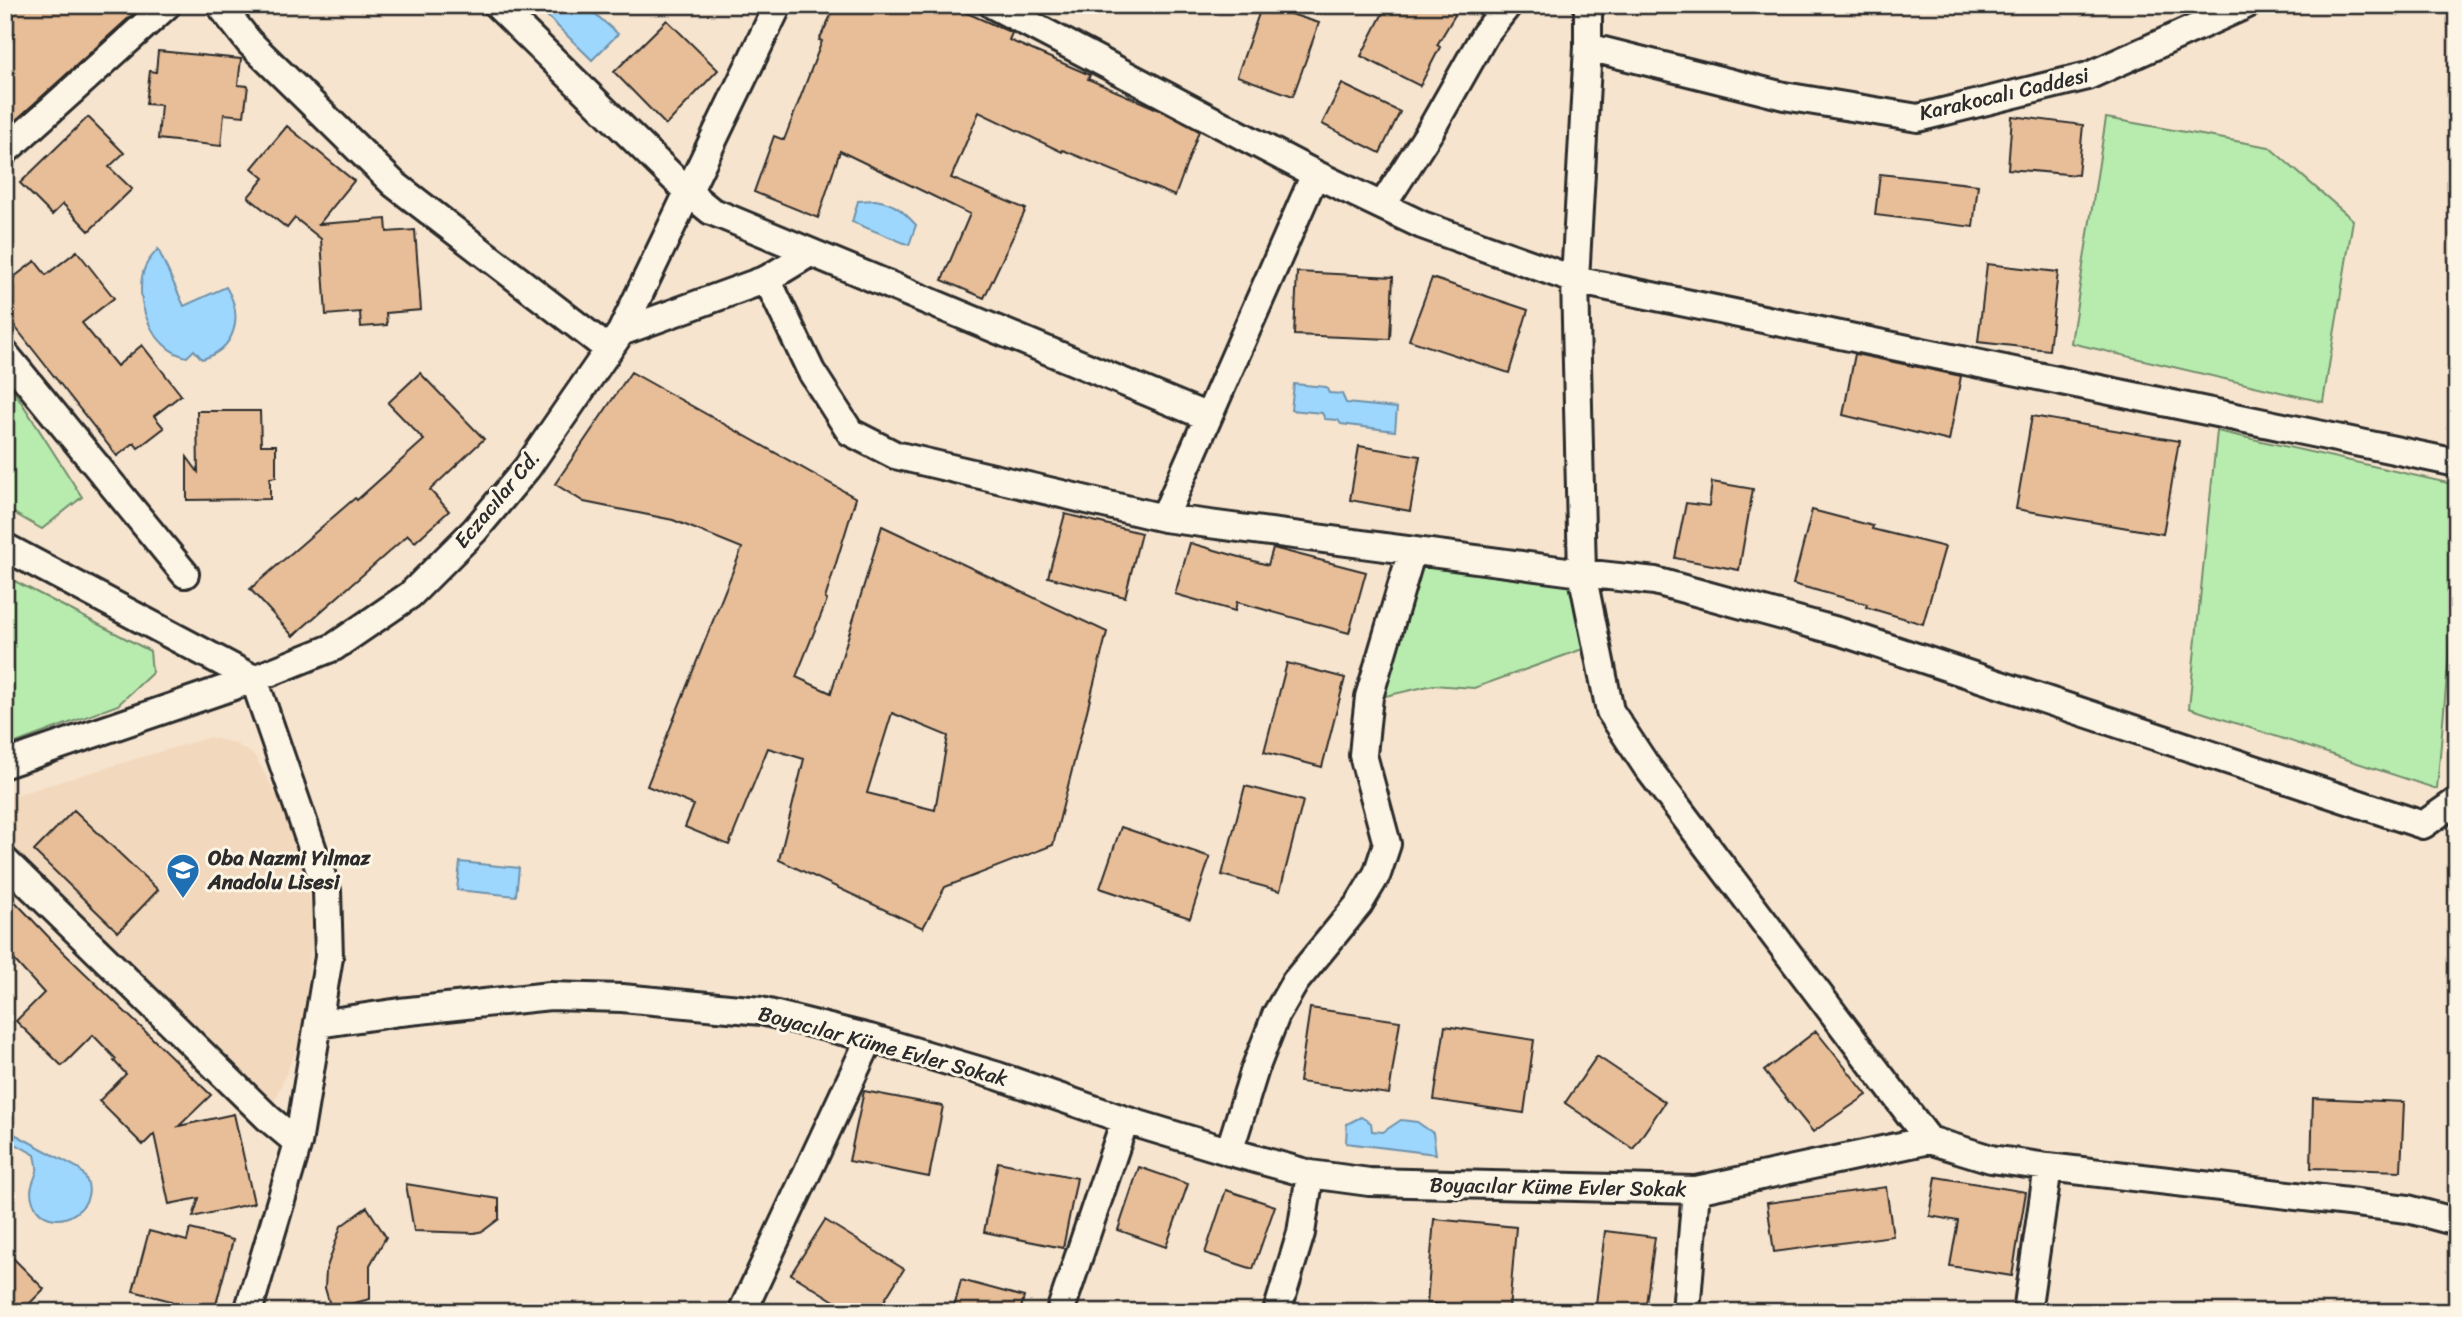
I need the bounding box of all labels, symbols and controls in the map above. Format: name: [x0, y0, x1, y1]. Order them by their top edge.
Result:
street label: Karakocalı Caddesi: [1915, 56, 2094, 132]
street label: Eczacılar Cd.: [444, 441, 550, 557]
place label: Oba Nazmi Yılmaz Anadolu Lisesi: [207, 839, 371, 901]
school or university icon: Oba Nazmi Yılmaz Anadolu Lisesi: [164, 851, 202, 900]
street label: Boyacılar Küme Evler Sokak: [754, 994, 1012, 1098]
street label: Boyacılar Küme Evler Sokak: [1429, 1166, 1687, 1208]

